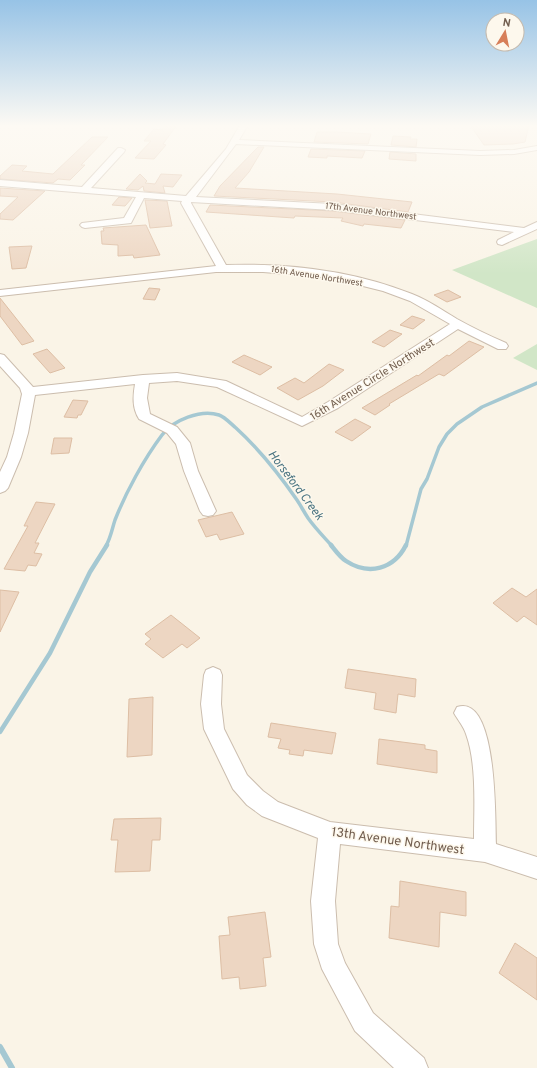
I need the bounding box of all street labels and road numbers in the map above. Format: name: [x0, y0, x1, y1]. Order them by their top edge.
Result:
street label: 17th Avenue Northwest: [325, 200, 417, 223]
street label: 16th Avenue Northwest: [270, 264, 364, 289]
street label: 16th Avenue Circle Northwest: [308, 336, 437, 424]
street label: 13th Avenue Northwest: [330, 825, 465, 859]

